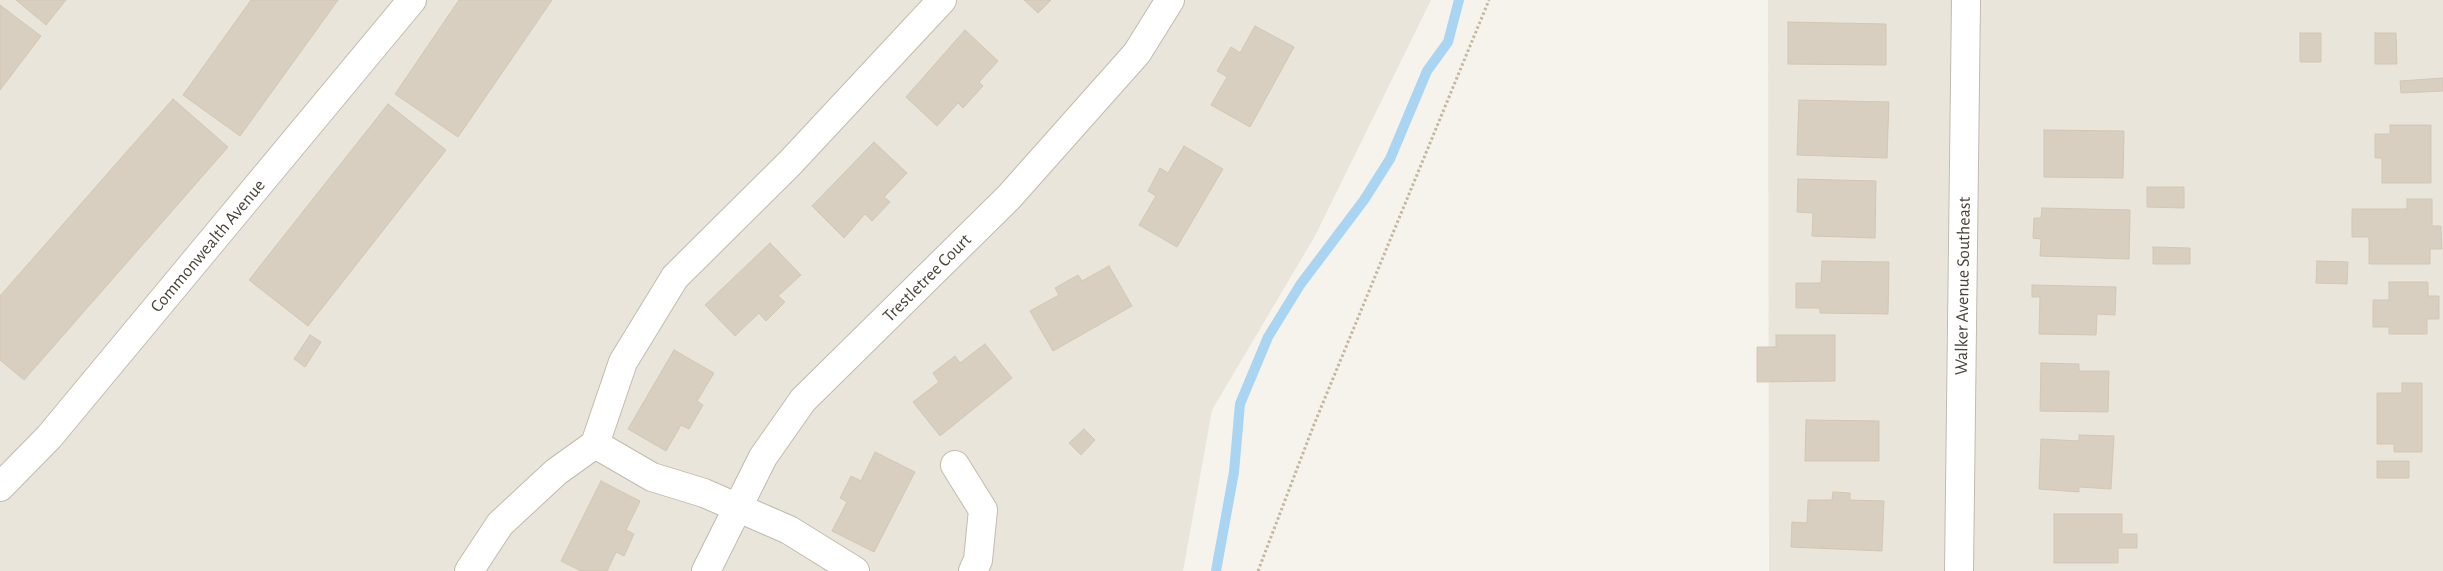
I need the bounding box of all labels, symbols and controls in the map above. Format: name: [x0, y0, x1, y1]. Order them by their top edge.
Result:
street label: Commonwealth Avenue: [146, 175, 270, 317]
street label: Walker Avenue Southeast: [1951, 197, 1975, 375]
street label: Trestletree Court: [878, 229, 976, 327]

